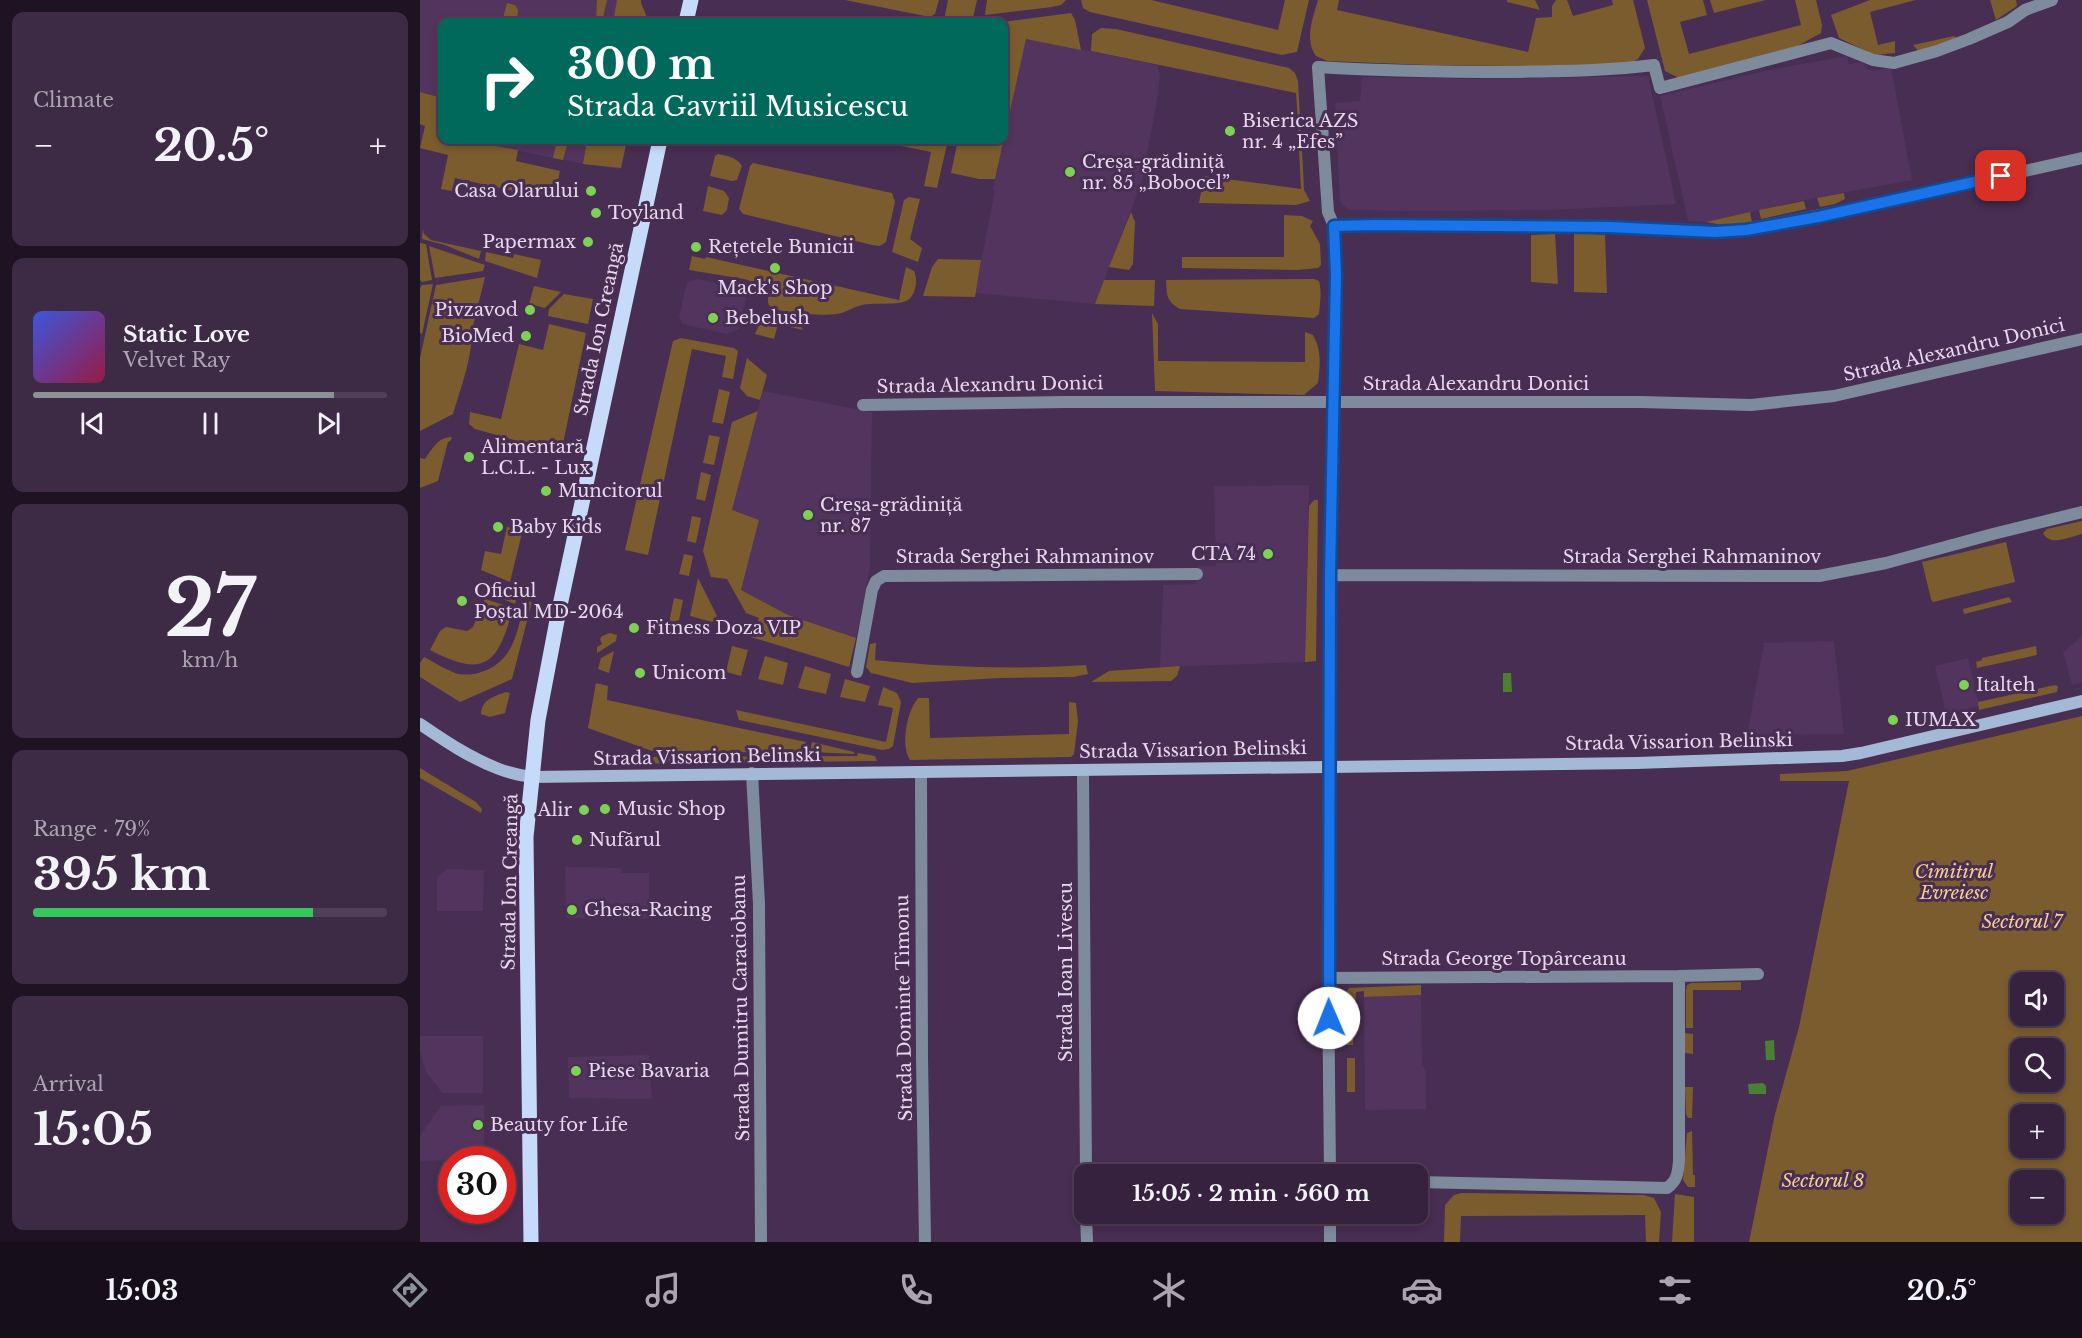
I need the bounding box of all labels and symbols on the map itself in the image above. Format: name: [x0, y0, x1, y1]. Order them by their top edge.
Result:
place label: Biserica AZS nr. 4 „Efes”: [1242, 110, 1358, 153]
marker: Biserica AZS nr. 4 „Efes”: [1223, 124, 1237, 138]
pin: [1975, 150, 2026, 201]
place label: Creșa-grădiniță nr. 85 „Bobocel”: [1082, 151, 1230, 194]
marker: Creșa-grădiniță nr. 85 „Bobocel”: [1063, 165, 1077, 179]
place label: Casa Olarului: [454, 180, 579, 202]
marker: Casa Olarului: [584, 184, 598, 198]
place label: Toyland: [608, 202, 684, 224]
marker: Toyland: [589, 206, 603, 220]
place label: Papermax: [483, 231, 576, 253]
marker: Papermax: [581, 235, 595, 249]
place label: Rețetele Bunicii: [708, 236, 854, 258]
street label: Strada Ion Creangă: [570, 240, 628, 418]
marker: Rețetele Bunicii: [689, 240, 703, 254]
marker: Mack's Shop: [768, 261, 782, 275]
place label: Mack's Shop: [717, 277, 833, 299]
place label: Pivzavod: [435, 299, 518, 321]
marker: Pivzavod: [523, 303, 537, 317]
place label: Bebelush: [725, 307, 810, 329]
marker: Bebelush: [706, 311, 720, 325]
street label: Strada Alexandru Donici: [1841, 314, 2067, 386]
place label: BioMed: [441, 325, 514, 347]
marker: BioMed: [519, 329, 533, 343]
street label: Strada Alexandru Donici: [877, 372, 1103, 398]
street label: Strada Alexandru Donici: [1363, 373, 1589, 395]
place label: Alimentară L.C.L. - Lux: [480, 436, 590, 479]
marker: Alimentară L.C.L. - Lux: [462, 450, 476, 464]
place label: Muncitorul: [558, 480, 663, 502]
marker: Muncitorul: [539, 484, 553, 498]
place label: Creșa-grădiniță nr. 87: [820, 494, 963, 537]
marker: Creșa-grădiniță nr. 87: [801, 508, 815, 522]
place label: Baby Kids: [510, 516, 602, 538]
marker: Baby Kids: [491, 520, 505, 534]
place label: CTA 74: [1191, 543, 1256, 565]
street label: Strada Serghei Rahmaninov: [896, 546, 1154, 568]
street label: Strada Serghei Rahmaninov: [1563, 546, 1821, 568]
marker: CTA 74: [1261, 547, 1275, 561]
place label: Oficiul Poștal MD-2064: [474, 580, 623, 623]
marker: Oficiul Poștal MD-2064: [455, 594, 469, 608]
place label: Fitness Doza VIP: [646, 617, 801, 639]
marker: Fitness Doza VIP: [627, 621, 641, 635]
place label: Unicom: [652, 662, 726, 684]
marker: Unicom: [633, 666, 647, 680]
place label: Italteh: [1976, 674, 2035, 696]
marker: Italteh: [1957, 678, 1971, 692]
place label: IUMAX: [1905, 709, 1976, 731]
marker: IUMAX: [1886, 713, 1900, 727]
street label: Strada Vissarion Belinski: [1565, 729, 1793, 755]
street label: Strada Vissarion Belinski: [1079, 737, 1307, 763]
street label: Strada Vissarion Belinski: [593, 744, 821, 770]
street label: Strada Ion Creangă: [497, 794, 523, 970]
place label: Music Shop: [617, 798, 725, 820]
place label: Alir: [537, 799, 572, 821]
marker: Music Shop: [598, 802, 612, 816]
marker: Alir: [577, 803, 591, 817]
place label: Nufărul: [589, 829, 661, 851]
marker: Nufărul: [570, 833, 584, 847]
park label: Cimitirul Evreiesc: [1915, 861, 1994, 904]
street label: Strada Dumitru Caraciobanu: [728, 874, 754, 1142]
street label: Strada Ioan Livescu: [1055, 882, 1077, 1062]
street label: Strada Dominte Timonu: [891, 894, 917, 1122]
place label: Ghesa-Racing: [584, 899, 712, 921]
marker: Ghesa-Racing: [565, 903, 579, 917]
park label: Sectorul 7: [1981, 911, 2064, 933]
street label: Strada George Topârceanu: [1381, 948, 1627, 970]
position arrow: [1297, 986, 1361, 1050]
place label: Piese Bavaria: [588, 1060, 709, 1082]
marker: Piese Bavaria: [569, 1064, 583, 1078]
place label: Beauty for Life: [490, 1114, 628, 1136]
marker: Beauty for Life: [471, 1118, 485, 1132]
speed limit sign: 30: [438, 1146, 516, 1224]
park label: Sectorul 8: [1781, 1170, 1865, 1192]

